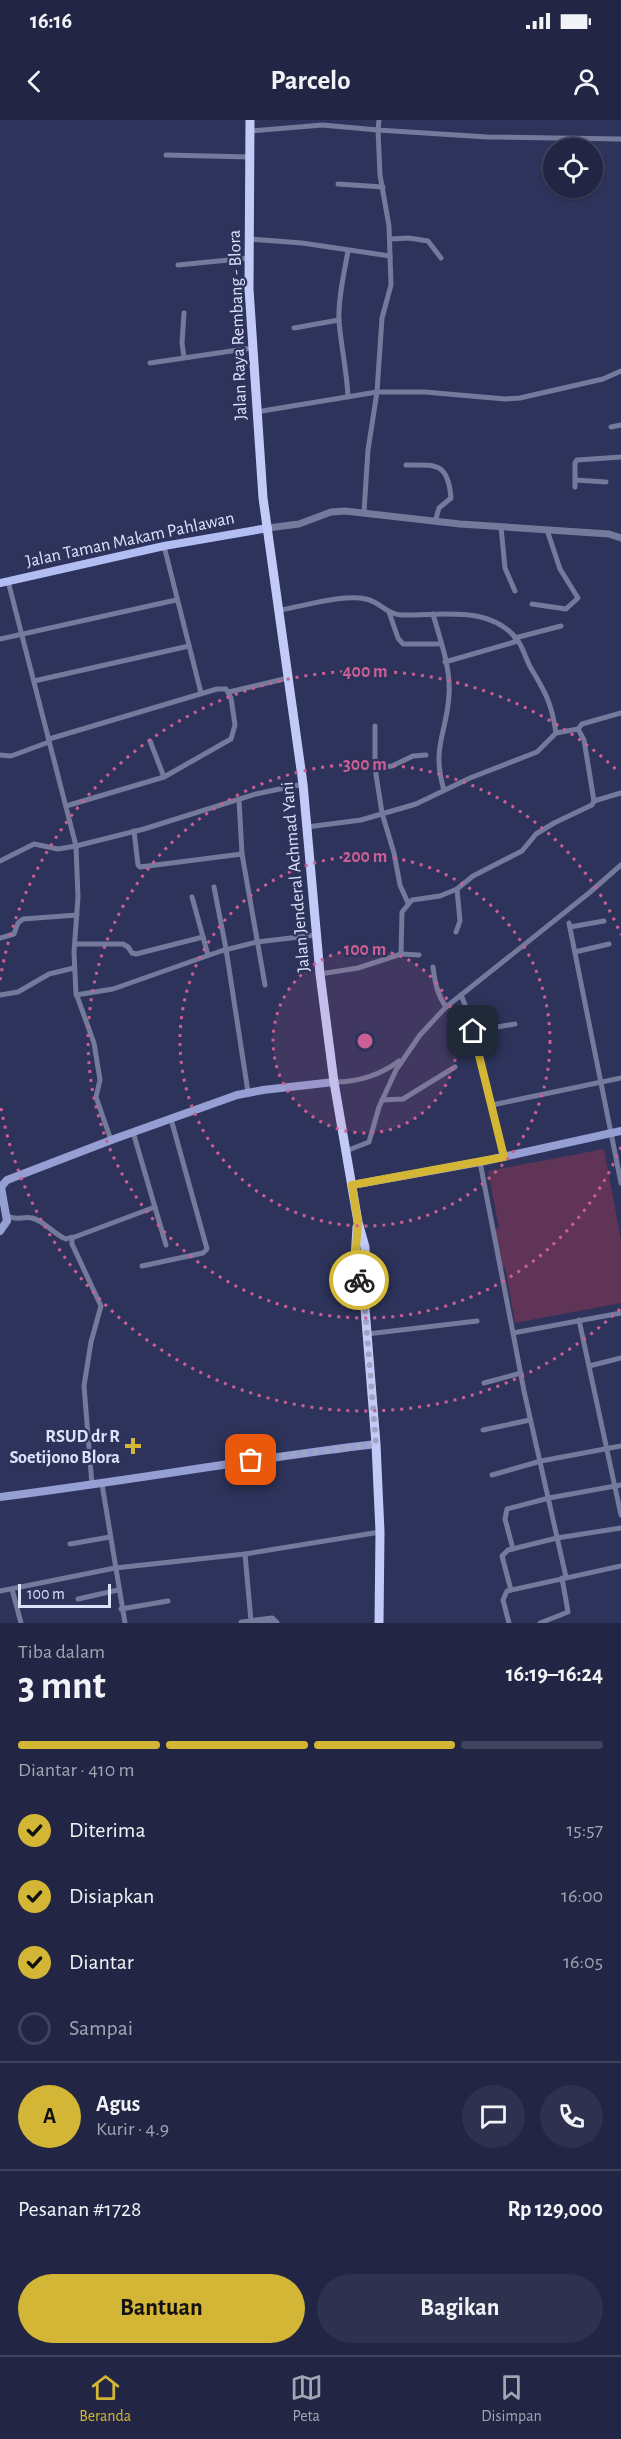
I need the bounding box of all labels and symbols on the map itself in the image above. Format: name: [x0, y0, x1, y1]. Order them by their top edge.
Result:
street label: Jalan Raya Rembang - Blora: [226, 229, 250, 420]
street label: Jalan Taman Makam Pahlawan: [24, 509, 236, 571]
text: 400 m: [342, 663, 388, 681]
text: 300 m: [343, 756, 387, 774]
street label: Jalan Jenderal Achmad Yani: [279, 781, 313, 973]
text: 200 m: [343, 848, 387, 866]
text: 100 m: [344, 941, 386, 959]
pin: [447, 1005, 498, 1056]
centre of rings: [355, 1031, 375, 1051]
courier: [329, 1250, 389, 1310]
place label: RSUD dr R Soetijono Blora: [9, 1428, 120, 1467]
pin: [225, 1434, 276, 1485]
marker: RSUD dr R Soetijono Blora: [124, 1437, 142, 1455]
scale bar: [18, 1581, 111, 1608]

